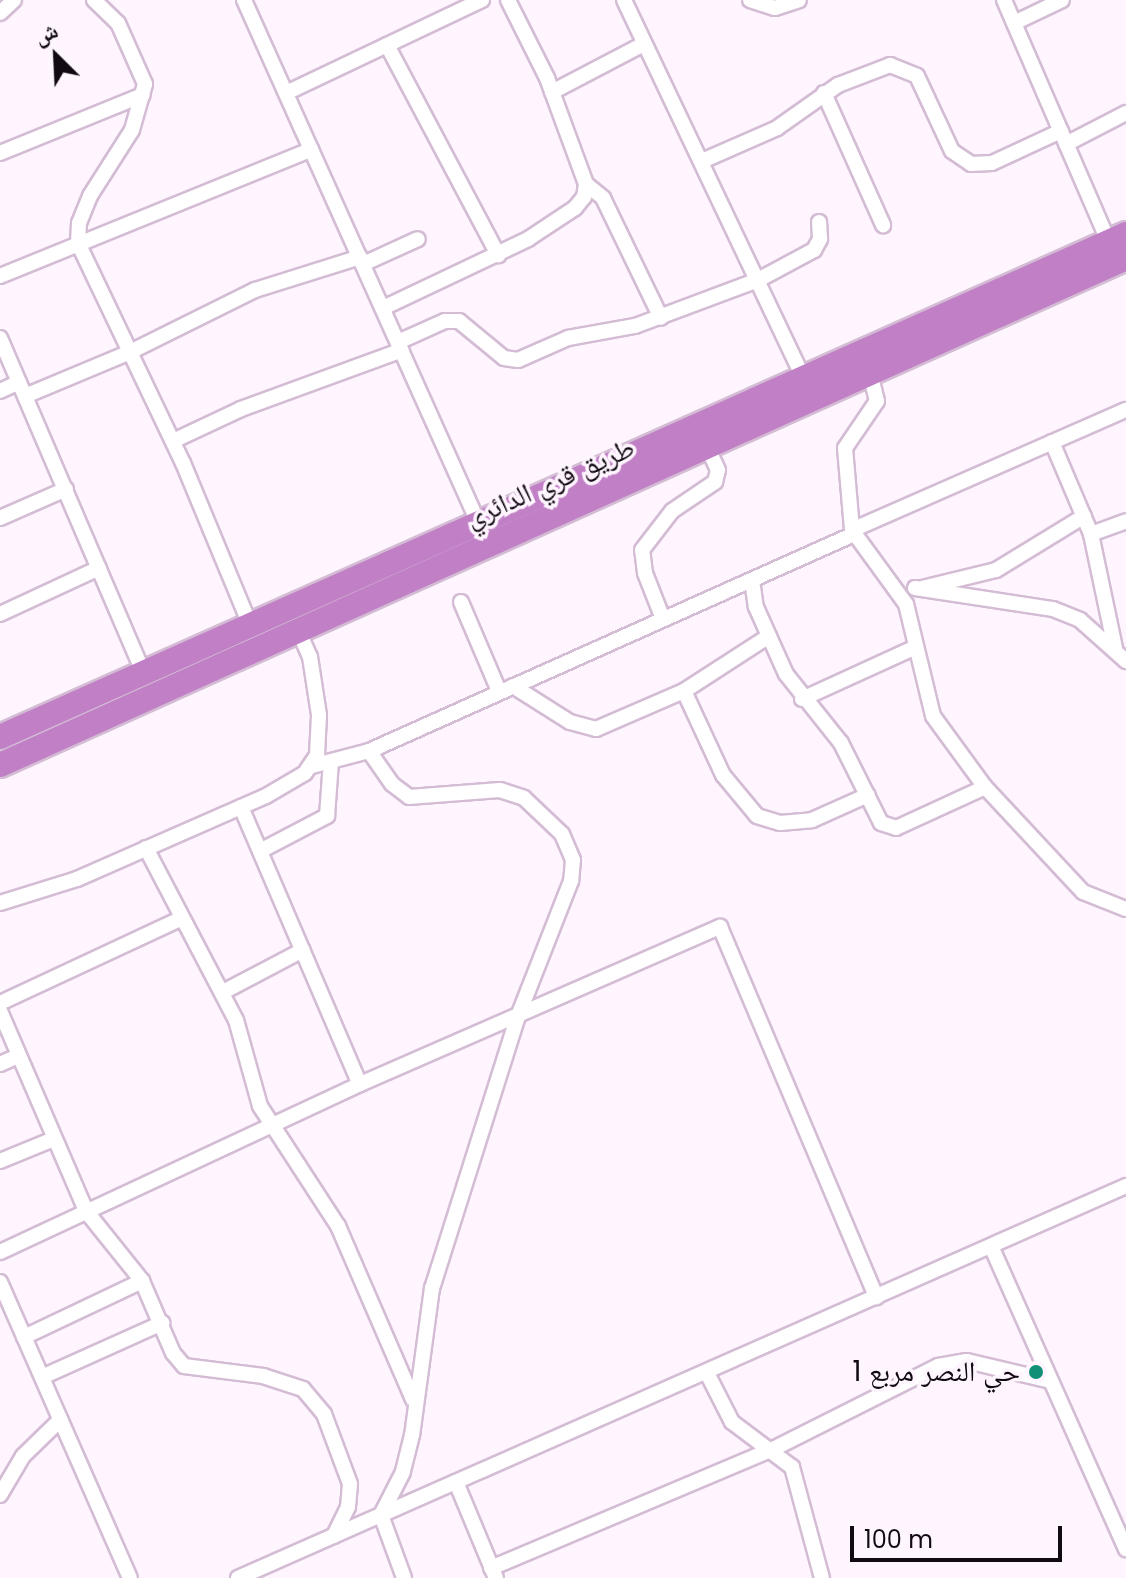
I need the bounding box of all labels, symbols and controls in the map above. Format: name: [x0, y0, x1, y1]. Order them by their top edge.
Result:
text: ش: [29, 15, 63, 53]
north arrow: [16, 16, 96, 96]
street label: طريق قري الدائري: [460, 431, 640, 535]
place label: حي النصر مربع 1: [853, 1355, 1020, 1389]
marker: حي النصر مربع 1: [1027, 1363, 1045, 1381]
scale bar: [854, 1510, 1066, 1560]
text: 100 m: [864, 1523, 933, 1556]

